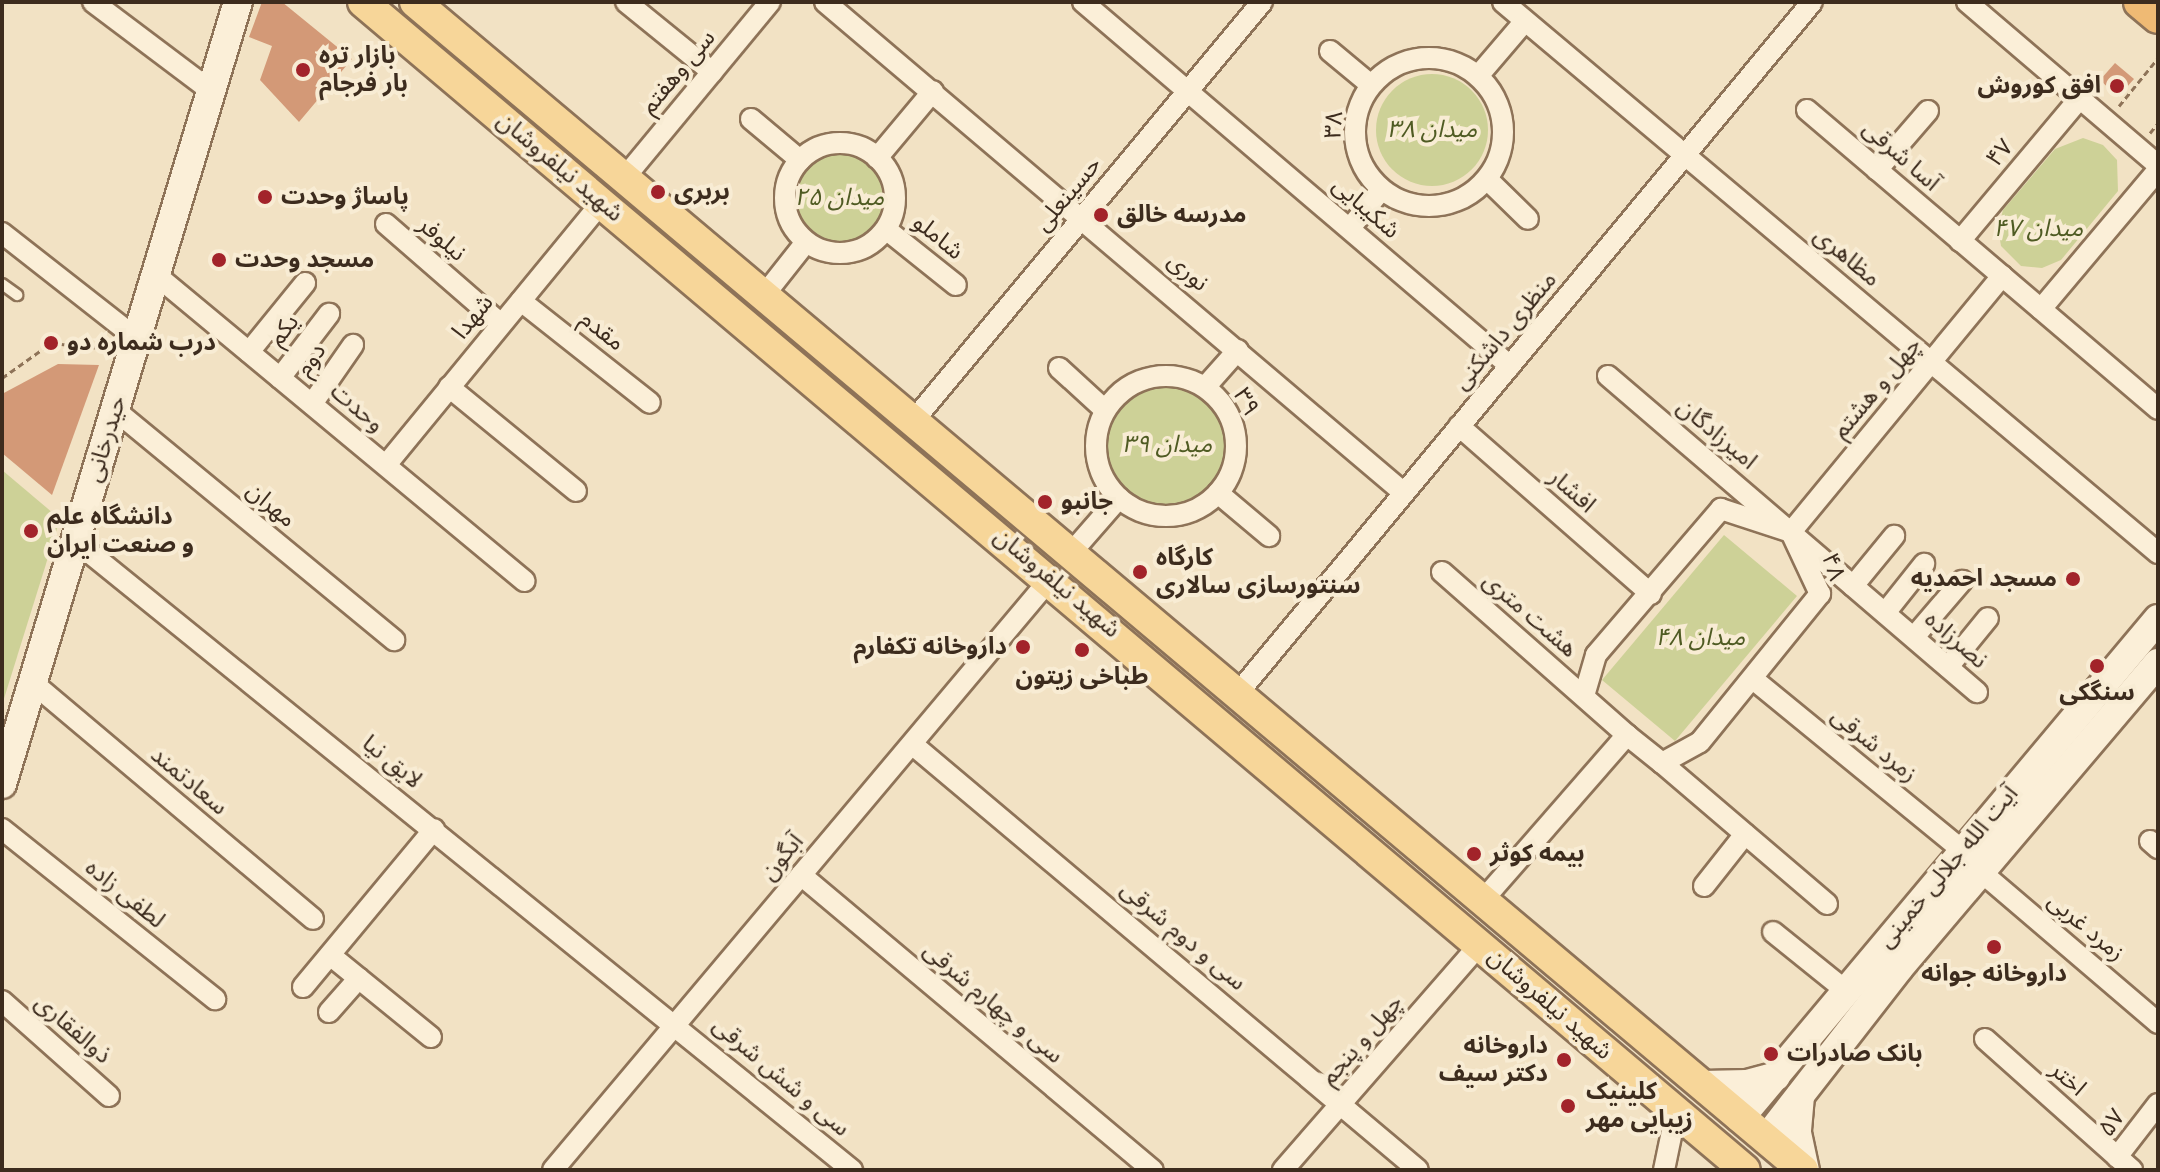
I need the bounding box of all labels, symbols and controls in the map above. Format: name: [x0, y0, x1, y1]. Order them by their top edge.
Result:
street label: سی وهفتم: [634, 24, 722, 120]
place label: بازار تره بار فرجام: [319, 42, 408, 98]
marker: بازار تره بار فرجام: [294, 61, 312, 79]
place label: افق کوروش: [1978, 72, 2101, 100]
marker: افق کوروش: [2108, 77, 2126, 95]
street label: شهید نیلفروشان: [491, 106, 629, 228]
street label: ۳۸: [1319, 110, 1349, 140]
street label: آسا شرقی: [1856, 114, 1946, 198]
park label: میدان ۳۸: [1387, 116, 1477, 144]
street label: ۴۷: [1980, 133, 2020, 173]
street label: حسینعلی: [1028, 151, 1108, 237]
street label: شکیبایی: [1326, 171, 1406, 245]
place label: بربری: [674, 178, 730, 206]
place label: پاساژ وحدت: [281, 183, 409, 211]
marker: بربری: [649, 183, 667, 201]
park label: میدان ۲۵: [794, 184, 884, 212]
marker: پاساژ وحدت: [256, 188, 274, 206]
place label: مدرسه خالق: [1117, 201, 1246, 229]
marker: مدرسه خالق: [1092, 206, 1110, 224]
street label: شاملو: [907, 208, 969, 266]
street label: نیلوفر: [412, 210, 472, 268]
park label: میدان ۴۷: [1993, 215, 2083, 243]
street label: مظاهری: [1808, 221, 1886, 293]
place label: مسجد وحدت: [235, 246, 374, 274]
street label: نوری: [1162, 246, 1214, 298]
marker: مسجد وحدت: [210, 251, 228, 269]
street label: منظری داشکنی: [1447, 266, 1563, 396]
street label: شهدا: [446, 289, 500, 345]
street label: مقدم: [574, 305, 630, 357]
street label: یکم: [263, 308, 305, 352]
place label: درب شماره دو: [67, 329, 216, 357]
street label: چهل و هشتم: [1826, 332, 1928, 444]
marker: درب شماره دو: [42, 334, 60, 352]
street label: دوم: [290, 338, 332, 382]
street label: وحدت: [324, 377, 390, 439]
street label: ۳۹: [1227, 383, 1265, 421]
street label: حیدرخانی: [79, 392, 133, 486]
street label: امیرزادگان: [1671, 392, 1763, 476]
park label: میدان ۳۹: [1122, 431, 1212, 459]
street label: افشار: [1543, 463, 1601, 519]
street label: مهران: [240, 476, 302, 534]
place label: جانبو: [1061, 488, 1113, 516]
marker: جانبو: [1036, 493, 1054, 511]
place label: دانشگاه علم و صنعت ایران: [47, 503, 194, 559]
marker: دانشگاه علم و صنعت ایران: [22, 522, 40, 540]
street label: شهید نیلفروشان: [988, 522, 1126, 644]
place label: کارگاه سنتورسازی سالاری: [1156, 544, 1361, 600]
street label: ۴۸: [1815, 549, 1851, 585]
marker: کارگاه سنتورسازی سالاری: [1131, 563, 1149, 581]
place label: مسجد احمدیه: [1911, 565, 2057, 593]
street label: هشت متری: [1477, 566, 1583, 664]
marker: مسجد احمدیه: [2064, 570, 2082, 588]
street label: نصرزاده: [1919, 605, 1993, 675]
park label: میدان ۴۸: [1655, 624, 1745, 652]
place label: داروخانه تکفارم: [853, 633, 1007, 661]
marker: داروخانه تکفارم: [1014, 638, 1032, 656]
marker: طباخی زیتون: [1073, 641, 1091, 659]
marker: سنگکی: [2088, 657, 2106, 675]
place label: طباخی زیتون: [1016, 663, 1148, 691]
place label: سنگکی: [2059, 679, 2135, 707]
street label: زمرد شرقی: [1825, 701, 1923, 789]
street label: لایق نیا: [356, 729, 428, 795]
street label: سعادتمند: [145, 740, 233, 822]
street label: آيت الله جلالى خمينى: [1872, 780, 2024, 954]
street label: آبگون: [754, 828, 810, 886]
place label: بیمه کوثر: [1490, 840, 1585, 868]
marker: بیمه کوثر: [1465, 845, 1483, 863]
street label: لطفی زاده: [79, 853, 171, 935]
street label: سی و دوم شرقی: [1114, 875, 1252, 997]
street label: زمرد غربی: [2042, 886, 2130, 968]
street label: سی و چهارم شرقی: [917, 936, 1069, 1070]
marker: داروخانه جوانه: [1985, 938, 2003, 956]
street label: شهید نیلفروشان: [1482, 942, 1618, 1066]
place label: داروخانه جوانه: [1921, 960, 2067, 988]
street label: ذوالفقاری: [29, 988, 117, 1070]
street label: چهل و پنجم: [1315, 989, 1409, 1091]
street label: سی و شش شرقی: [706, 1011, 856, 1143]
place label: داروخانه دکتر سیف: [1439, 1032, 1548, 1088]
place label: بانک صادرات: [1787, 1040, 1923, 1068]
marker: بانک صادرات: [1762, 1045, 1780, 1063]
marker: داروخانه دکتر سیف: [1555, 1051, 1573, 1069]
street label: اختر: [2044, 1055, 2092, 1103]
place label: کلینیک زیبایی مهر: [1586, 1078, 1693, 1134]
marker: کلینیک زیبایی مهر: [1557, 1095, 1579, 1117]
street label: ۵۷: [2092, 1103, 2132, 1143]

